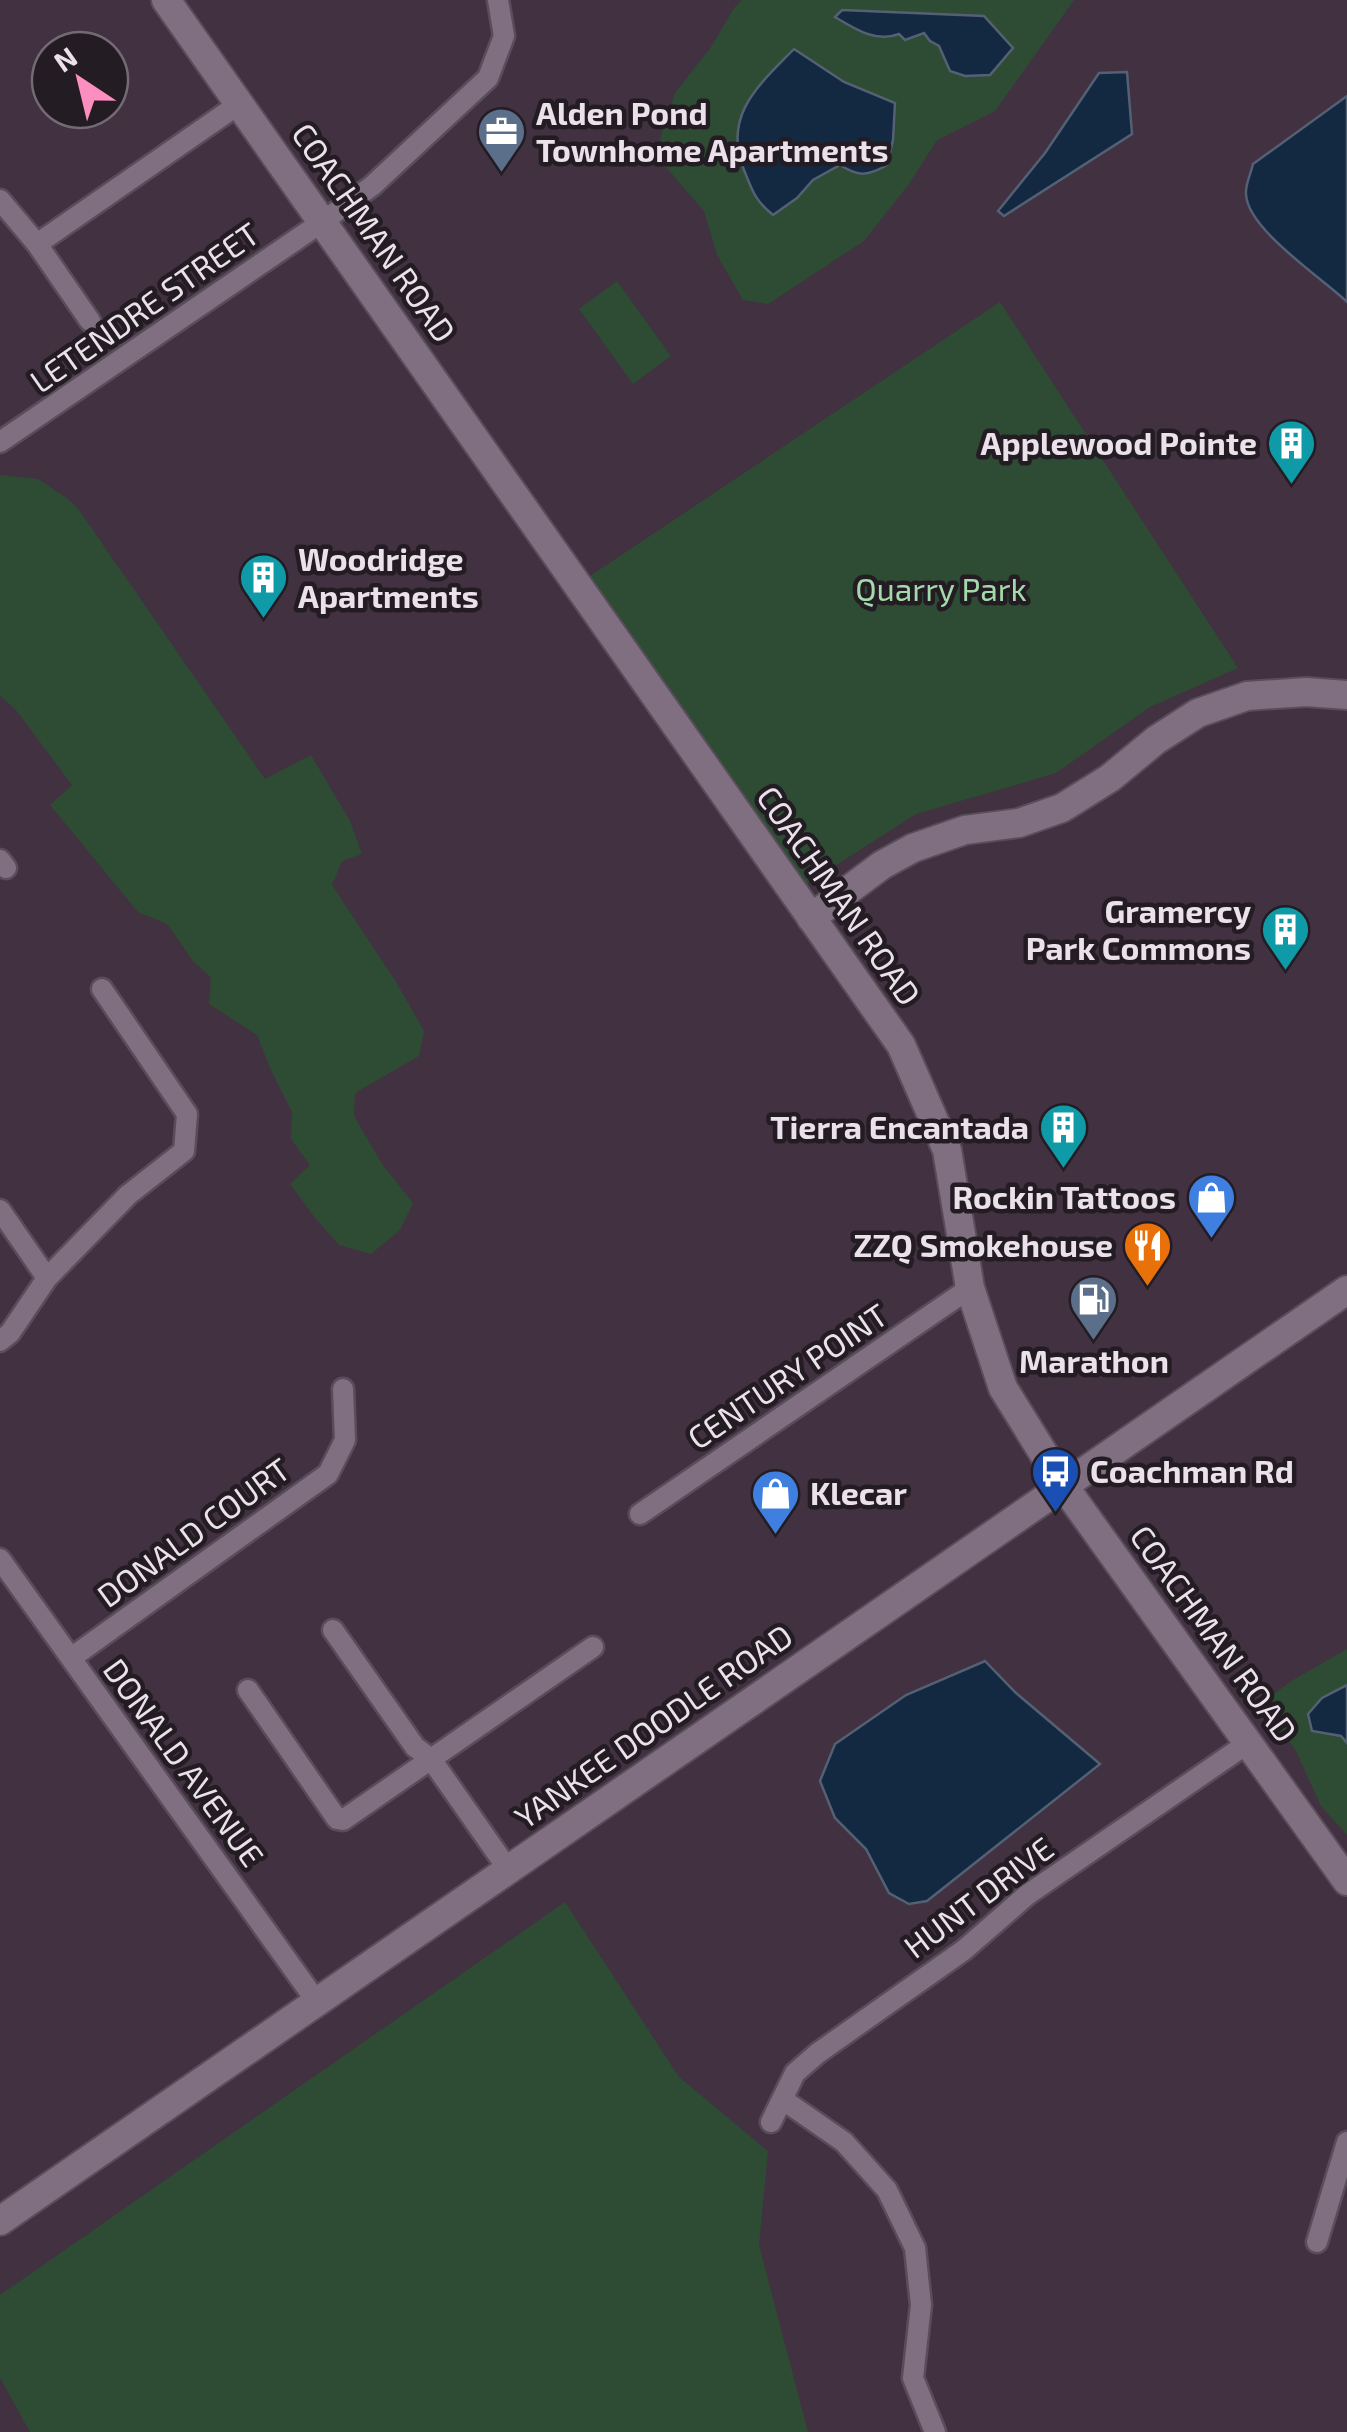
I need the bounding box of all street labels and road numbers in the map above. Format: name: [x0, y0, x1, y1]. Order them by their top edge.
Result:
street label: COACHMAN ROAD: [285, 115, 464, 349]
street label: LETENDRE STREET: [22, 213, 265, 399]
street label: COACHMAN ROAD: [750, 778, 929, 1012]
street label: CENTURY POINT: [680, 1295, 894, 1456]
street label: DONALD COURT: [89, 1449, 296, 1614]
street label: COACHMAN ROAD: [1123, 1517, 1306, 1749]
street label: YANKEE DOODLE ROAD: [507, 1615, 799, 1835]
street label: DONALD AVENUE: [97, 1651, 273, 1873]
street label: HUNT DRIVE: [896, 1828, 1060, 1965]

